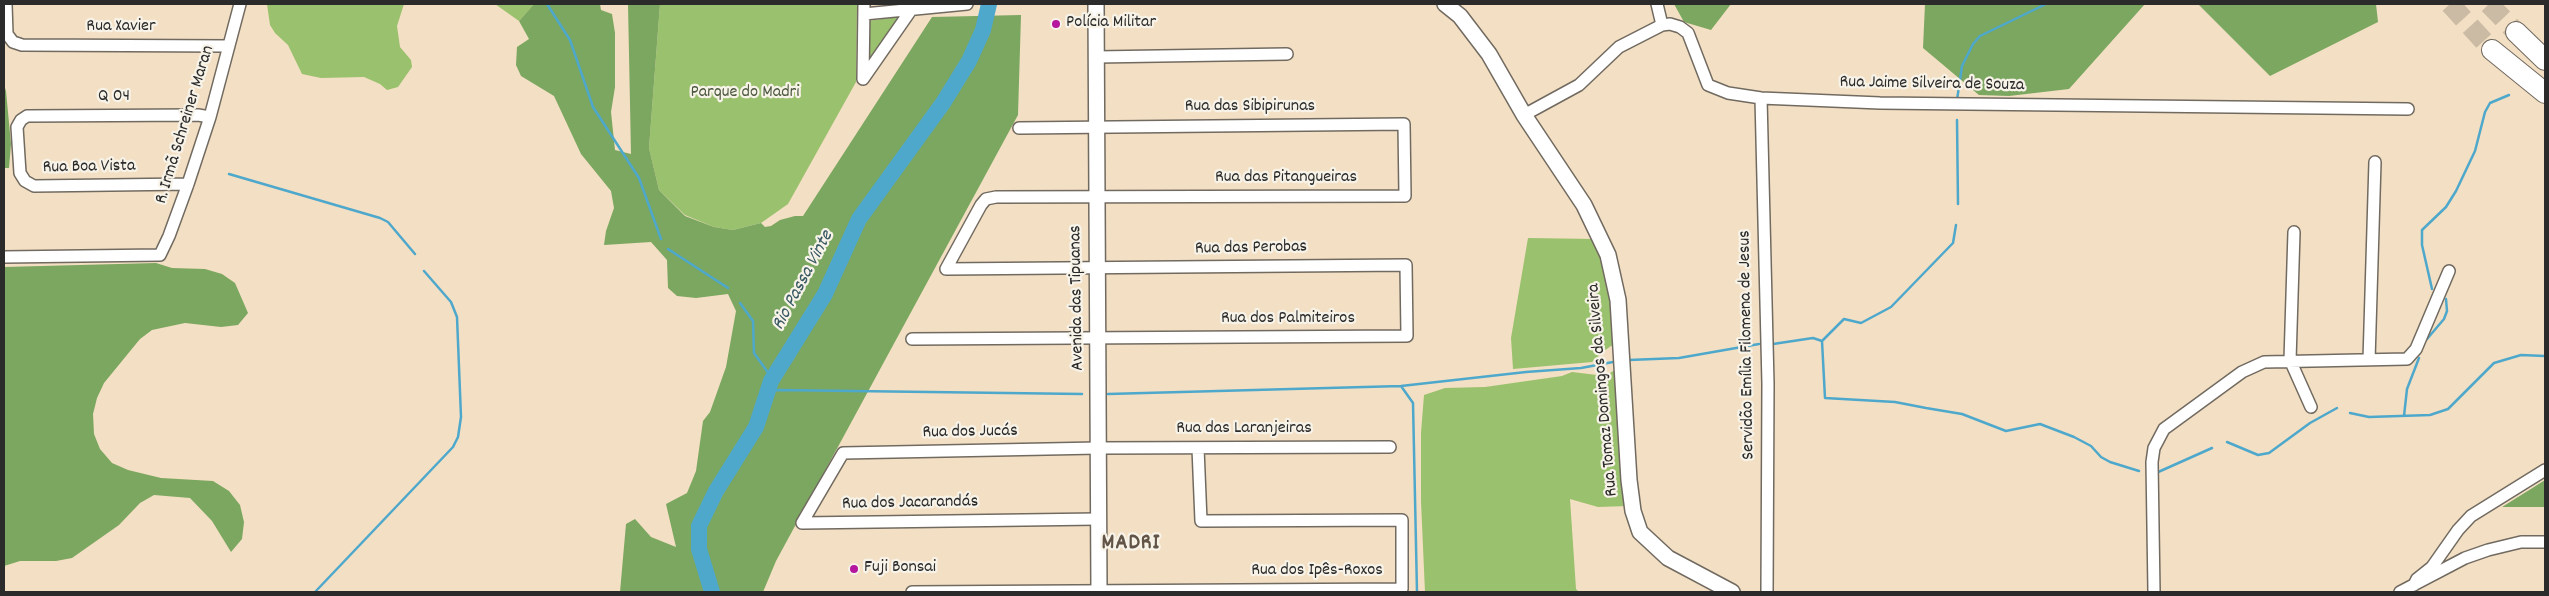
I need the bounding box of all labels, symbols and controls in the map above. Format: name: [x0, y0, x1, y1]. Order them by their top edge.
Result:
place label: Polícia Militar: [1066, 13, 1156, 35]
street label: Rua Xavier: [86, 17, 156, 39]
marker: Polícia Militar: [1050, 18, 1062, 30]
street label: R. Irmã Schreiner Maran: [152, 43, 220, 207]
street label: Rua Jaime Silveira de Souza: [1839, 73, 2025, 97]
park label: Parque do Madri: [690, 83, 800, 105]
street label: Q 04: [98, 87, 130, 109]
street label: Rua das Sibipirunas: [1185, 97, 1315, 119]
street label: Rua Boa Vista: [42, 156, 136, 180]
street label: Rua das Pitangueiras: [1215, 168, 1357, 190]
street label: Avenida das Tipuanas: [1066, 225, 1090, 371]
water label: Rio Passa Vinte: [768, 227, 840, 335]
street label: Servidão Emília Filomena de Jesus: [1735, 230, 1761, 460]
street label: Rua das Perobas: [1195, 237, 1307, 261]
street label: Rua Tomaz Domingos da Silveira: [1584, 283, 1624, 497]
street label: Rua dos Palmiteiros: [1221, 309, 1355, 331]
street label: Rua das Laranjeiras: [1176, 419, 1312, 441]
street label: Rua dos Jucás: [922, 421, 1018, 445]
street label: Rua dos Jacarandás: [842, 492, 978, 516]
district label: MADRI: [1101, 532, 1161, 558]
place label: Fuji Bonsai: [864, 558, 936, 580]
street label: Rua dos Ipês-Roxos: [1251, 561, 1383, 583]
marker: Fuji Bonsai: [848, 563, 860, 575]

